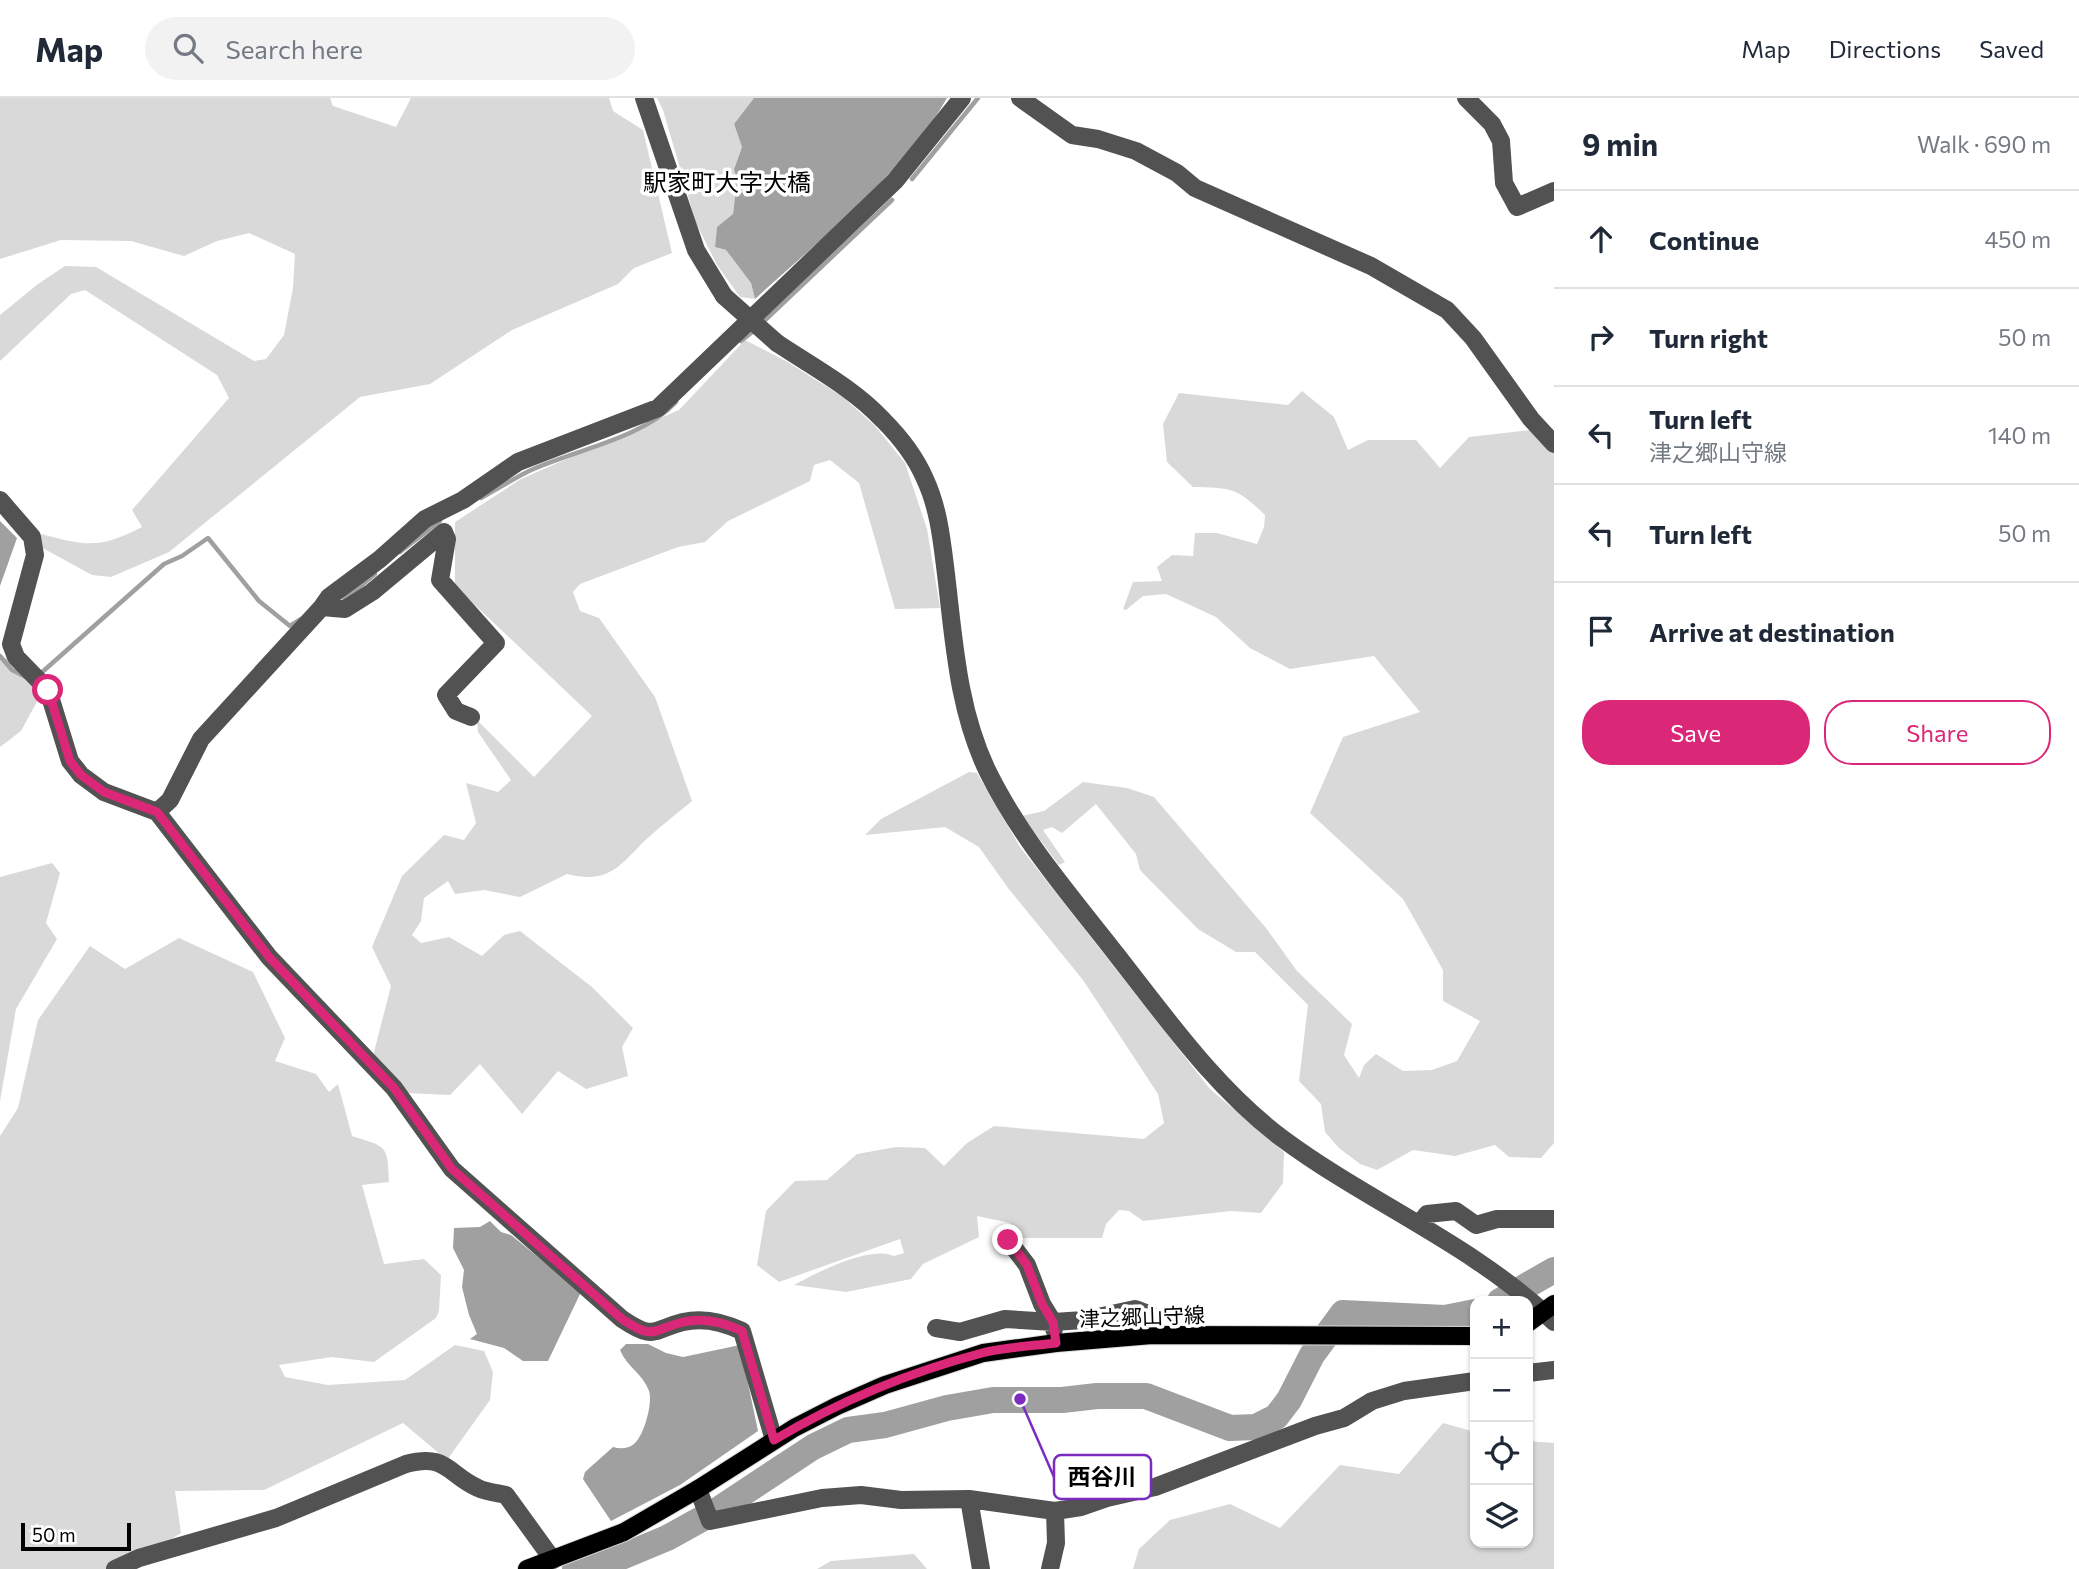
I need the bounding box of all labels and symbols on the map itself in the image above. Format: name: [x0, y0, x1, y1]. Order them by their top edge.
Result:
district label: 駅家町大字大橋: [643, 167, 811, 196]
route start: [32, 674, 63, 705]
route end: [992, 1224, 1023, 1255]
street label: 津之郷山守線: [1079, 1301, 1205, 1331]
callout: 西谷川: [1054, 1455, 1151, 1499]
text: 西谷川: [1068, 1462, 1137, 1490]
scale bar: [21, 1520, 131, 1552]

